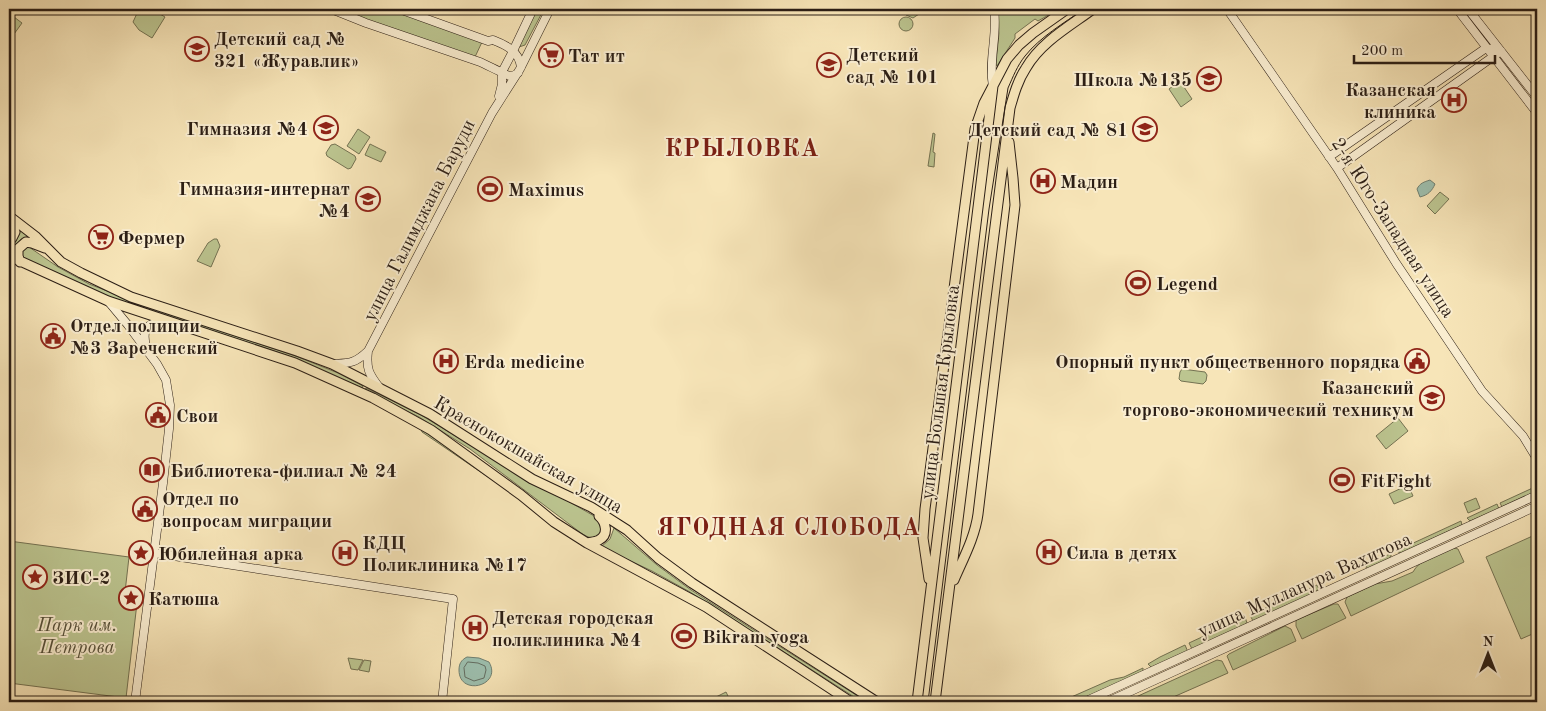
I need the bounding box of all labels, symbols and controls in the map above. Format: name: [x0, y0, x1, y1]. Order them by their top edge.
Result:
place label: Детский сад № 321 «Журавлик»: [214, 31, 360, 72]
scale bar: [1354, 32, 1495, 64]
school or university icon: Детский сад № 321 «Журавлик»: [184, 36, 210, 62]
supermarket icon: Тат ит: [538, 42, 564, 68]
text: 200 m: [1361, 44, 1403, 59]
place label: Детский сад № 101: [846, 47, 938, 88]
place label: Тат ит: [568, 48, 625, 67]
school or university icon: Детский сад № 101: [816, 52, 842, 78]
school or university icon: Школа №135: [1196, 66, 1222, 92]
place label: Школа №135: [1073, 72, 1192, 91]
place label: Казанская клиника: [1345, 82, 1436, 123]
hospital icon: Казанская клиника: [1441, 87, 1467, 113]
school or university icon: Гимназия №4: [313, 115, 339, 141]
school or university icon: Детский сад № 81: [1132, 116, 1158, 142]
street label: улица Галимджана Баруди: [361, 117, 479, 325]
place label: Гимназия №4: [186, 121, 308, 140]
place label: Детский сад № 81: [968, 122, 1128, 141]
street label: 2-я Юго-Западная улица: [1327, 135, 1457, 322]
district label: КРЫЛОВКА: [664, 138, 820, 162]
hospital icon: Мадин: [1030, 168, 1056, 194]
place label: Мадин: [1060, 174, 1118, 193]
sports icon: Maximus: [477, 176, 503, 202]
place label: Гимназия-интернат №4: [178, 181, 350, 222]
place label: Maximus: [508, 182, 584, 201]
school or university icon: Гимназия-интернат №4: [355, 186, 381, 212]
supermarket icon: Фермер: [88, 224, 114, 250]
place label: Фермер: [118, 230, 185, 249]
sports icon: Legend: [1125, 270, 1151, 296]
place label: Legend: [1156, 276, 1218, 295]
street label: улица Большая Крыловка: [919, 283, 964, 501]
place label: Отдел полиции №3 Зареченский: [70, 318, 218, 359]
public building icon: Отдел полиции №3 Зареченский: [40, 323, 66, 349]
hospital icon: Erda medicine: [433, 348, 459, 374]
public building icon: Опорный пункт общественного порядка: [1404, 348, 1430, 374]
place label: Erda medicine: [464, 354, 585, 373]
place label: Опорный пункт общественного порядка: [1055, 354, 1400, 373]
place label: Казанский торгово-экономический техникум: [1123, 380, 1414, 421]
school or university icon: Казанский торгово-экономический техникум: [1419, 385, 1445, 411]
street label: Краснококшайская улица: [430, 394, 626, 518]
public building icon: Свои: [145, 402, 171, 428]
place label: Свои: [176, 408, 219, 427]
library icon: Библиотека-филиал № 24: [139, 457, 165, 483]
place label: Библиотека-филиал № 24: [170, 463, 397, 482]
sports icon: FitFight: [1329, 467, 1355, 493]
place label: FitFight: [1360, 473, 1432, 492]
place label: Отдел по вопросам миграции: [162, 491, 332, 532]
public building icon: Отдел по вопросам миграции: [132, 496, 158, 522]
district label: ЯГОДНАЯ СЛОБОДА: [657, 517, 921, 541]
street label: улица Мулланура Вахитова: [1195, 530, 1415, 642]
place label: КДЦ Поликлиника №17: [362, 535, 527, 576]
hospital icon: Сила в детях: [1036, 539, 1062, 565]
place icon: Юбилейная арка: [128, 540, 154, 566]
hospital icon: КДЦ Поликлиника №17: [332, 540, 358, 566]
place label: Сила в детях: [1066, 545, 1177, 564]
place label: Юбилейная арка: [158, 546, 304, 565]
place icon: ЗИС-2: [22, 564, 48, 590]
place label: ЗИС-2: [52, 570, 110, 589]
place icon: Катюша: [118, 585, 144, 611]
place label: Катюша: [148, 591, 220, 610]
place label: Детская городская поликлиника №4: [492, 610, 654, 651]
hospital icon: Детская городская поликлиника №4: [462, 615, 488, 641]
park label: Парк им. Петрова: [36, 617, 117, 658]
sports icon: Bikram yoga: [671, 623, 697, 649]
north arrow: [1464, 628, 1514, 678]
place label: Bikram yoga: [702, 629, 809, 648]
text: N: [1483, 635, 1494, 649]

